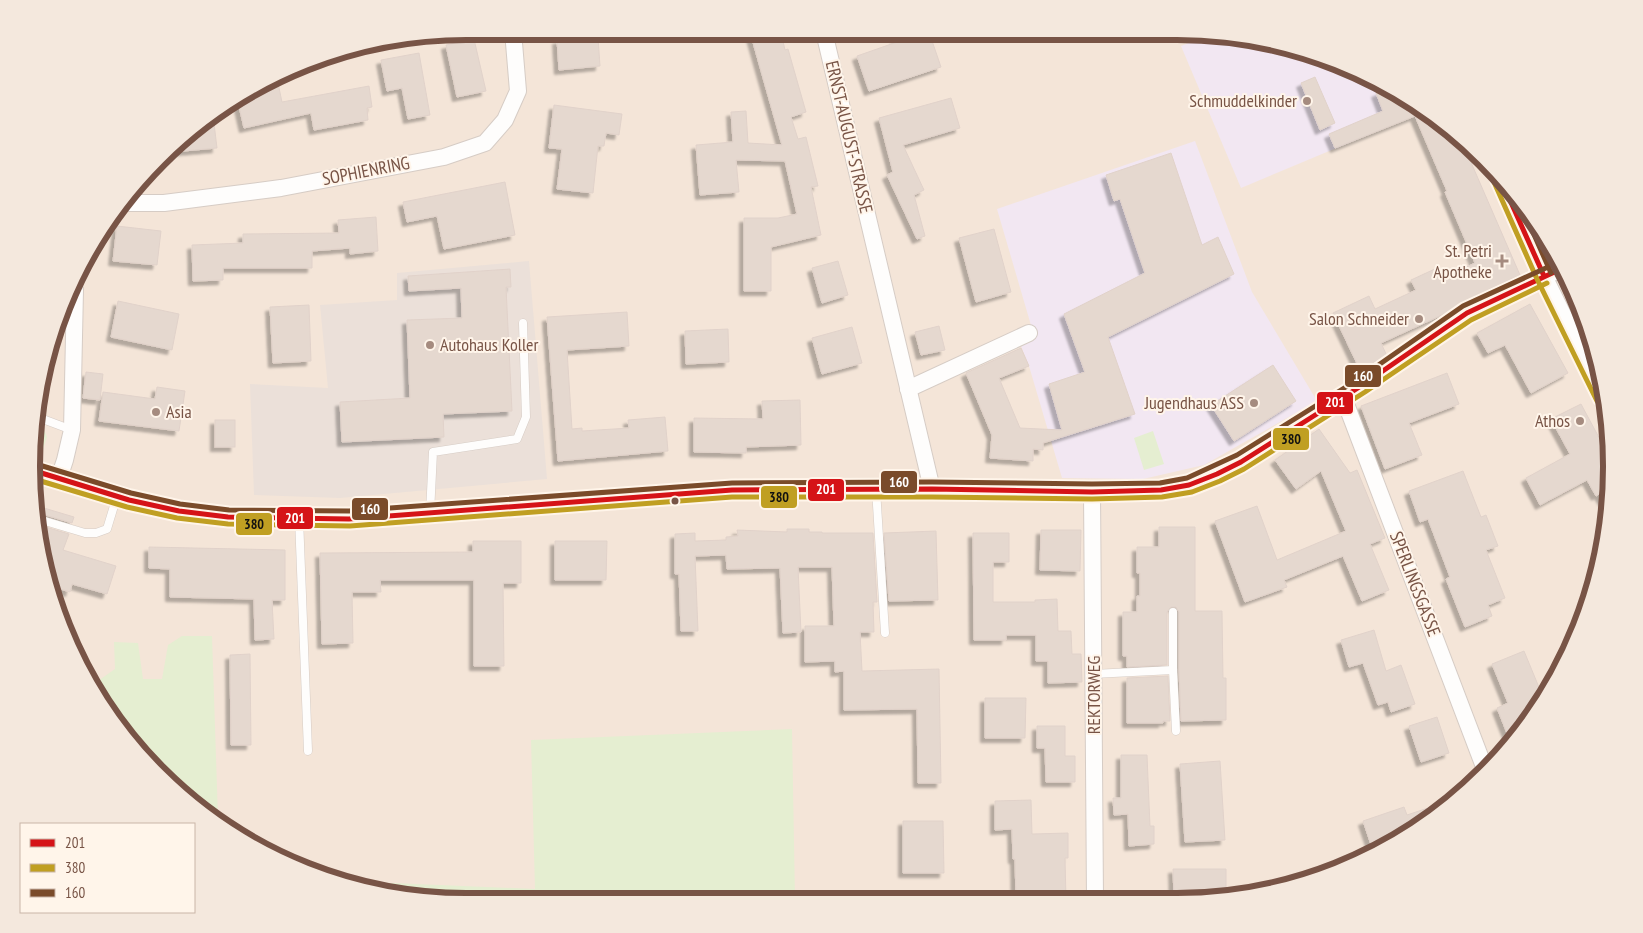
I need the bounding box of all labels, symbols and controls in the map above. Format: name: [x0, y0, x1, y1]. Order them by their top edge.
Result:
street label: ERNST-AUGUST-STRASSE: [821, 58, 878, 215]
place label: Schmuddelkinder: [1189, 89, 1297, 112]
marker: Schmuddelkinder: [1301, 95, 1313, 107]
street label: SOPHIENRING: [320, 151, 412, 190]
place label: St. Petri Apotheke: [1433, 239, 1492, 283]
marker: St. Petri Apotheke: [1496, 255, 1508, 267]
place label: Salon Schneider: [1309, 307, 1409, 330]
marker: Salon Schneider: [1413, 313, 1425, 325]
place label: Autohaus Koller: [440, 333, 539, 356]
marker: Autohaus Koller: [424, 339, 436, 351]
line badge: 160: [1344, 364, 1382, 388]
text: 160: [1353, 367, 1373, 385]
place label: Jugendhaus ASS: [1144, 391, 1244, 414]
line badge: 201: [1316, 391, 1354, 415]
text: 201: [1325, 393, 1345, 411]
marker: Jugendhaus ASS: [1248, 397, 1260, 409]
place label: Asia: [166, 400, 192, 423]
marker: Asia: [150, 406, 162, 418]
place label: Athos: [1535, 409, 1570, 432]
marker: Athos: [1574, 415, 1586, 427]
line badge: 380: [1272, 427, 1310, 451]
text: 380: [1281, 430, 1301, 448]
line badge: 160: [880, 470, 918, 494]
text: 160: [889, 473, 909, 491]
line badge: 201: [807, 478, 845, 502]
text: 201: [816, 480, 836, 498]
line badge: 380: [760, 485, 798, 509]
text: 380: [769, 488, 789, 506]
unlabelled marker: [670, 496, 680, 506]
line badge: 160: [351, 497, 389, 521]
text: 160: [360, 500, 380, 518]
line badge: 201: [276, 506, 314, 530]
text: 201: [285, 509, 305, 527]
line badge: 380: [235, 512, 273, 536]
text: 380: [244, 515, 264, 533]
street label: SPERLINGSGASSE: [1385, 528, 1446, 640]
street label: REKTORWEG: [1082, 656, 1105, 734]
legend: [20, 823, 195, 913]
text: 201: [65, 833, 85, 852]
text: 380: [65, 858, 86, 877]
text: 160: [65, 883, 86, 902]

